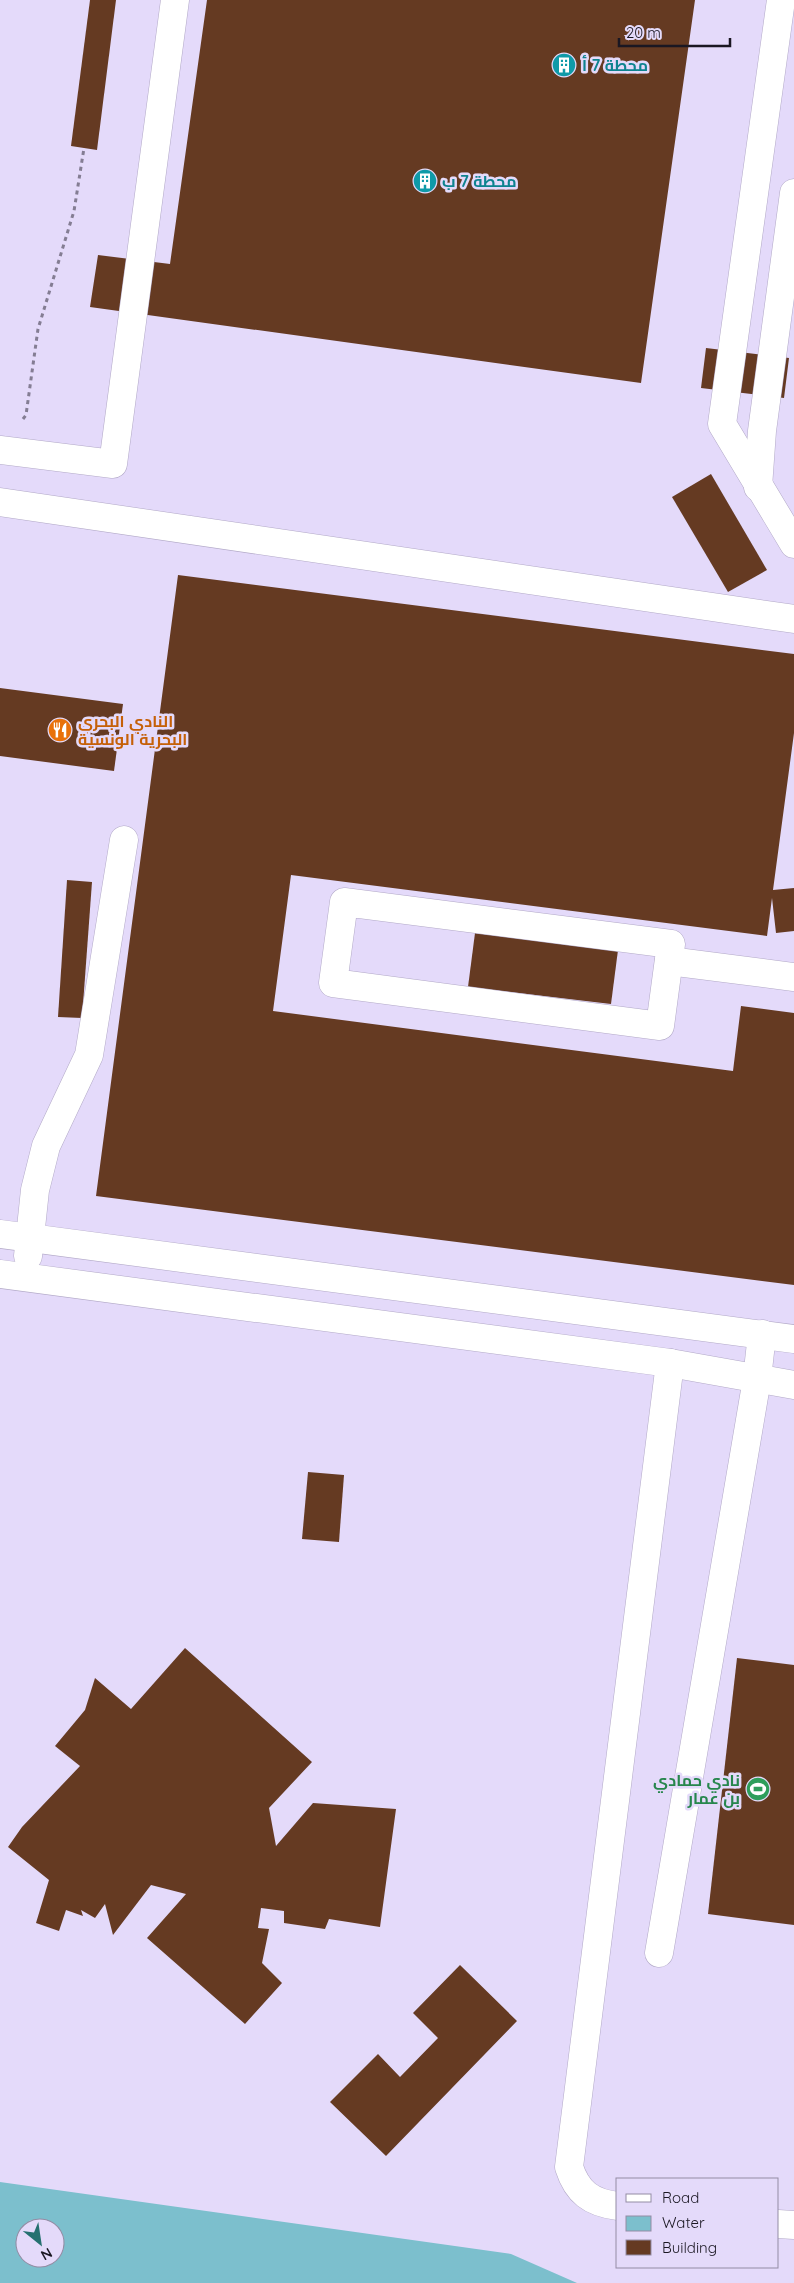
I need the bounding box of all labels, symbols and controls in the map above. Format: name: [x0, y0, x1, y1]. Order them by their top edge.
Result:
scale bar: [619, 15, 730, 47]
text: 20 m: [626, 23, 661, 42]
building icon: محطة 7 أ: [551, 52, 577, 78]
place label: محطة 7 أ: [582, 55, 648, 75]
building icon: محطة 7 ب: [412, 168, 438, 194]
place label: محطة 7 ب: [442, 171, 516, 191]
place label: النادي البحري البحرية الونسية: [78, 711, 187, 749]
restaurant icon: النادي البحري البحرية الونسية: [47, 717, 73, 743]
place label: نادي حمادي بن عمار: [653, 1770, 740, 1808]
sports icon: نادي حمادي بن عمار: [745, 1776, 771, 1802]
legend: [616, 2178, 779, 2268]
text: Road: [662, 2188, 699, 2207]
text: Water: [662, 2213, 705, 2232]
north arrow: [15, 2218, 65, 2268]
text: Building: [662, 2238, 717, 2257]
text: N: [38, 2244, 55, 2265]

